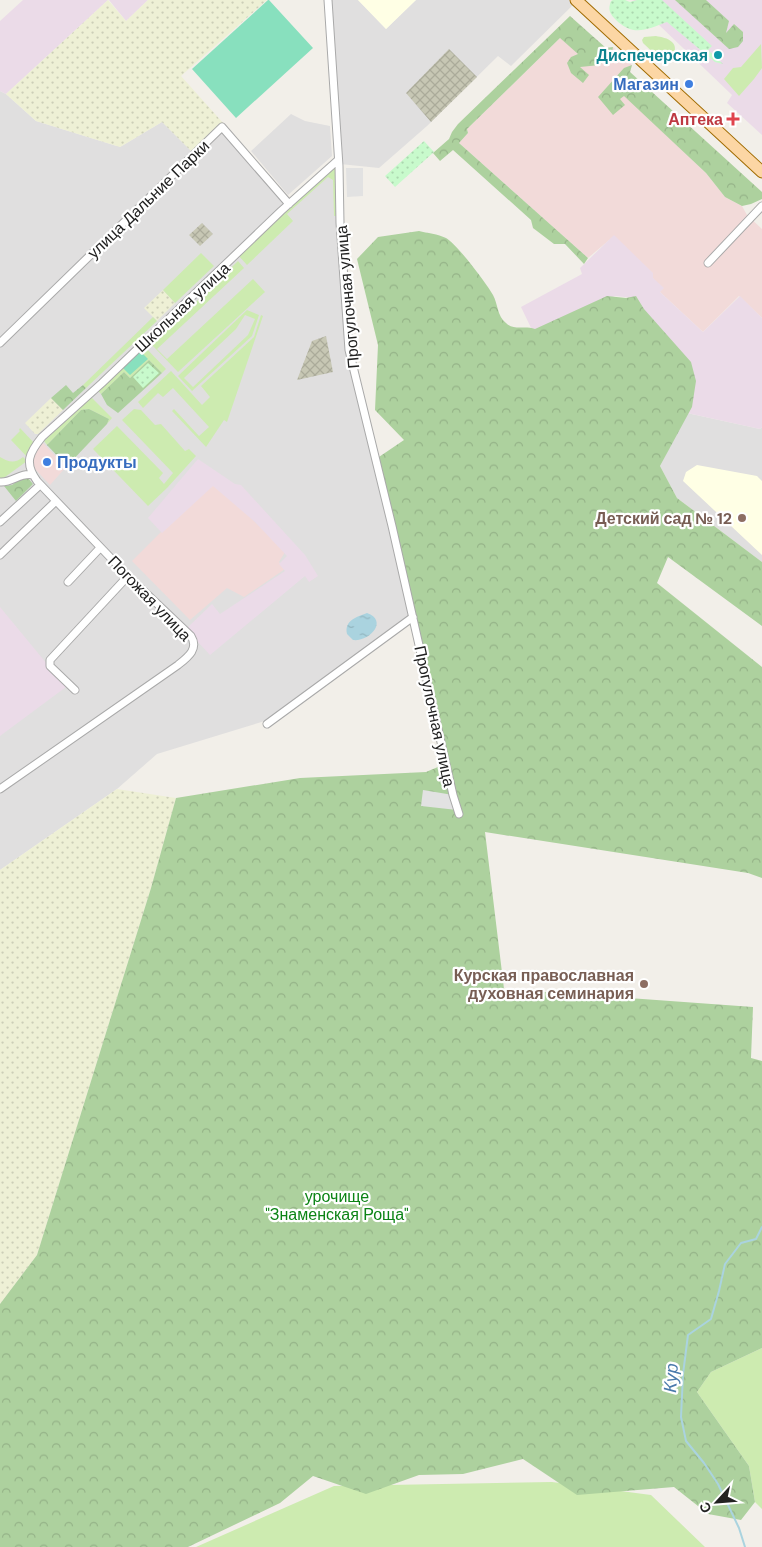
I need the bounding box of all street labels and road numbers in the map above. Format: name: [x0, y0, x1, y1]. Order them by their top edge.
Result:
street label: улица Дальние Парки: [83, 136, 214, 263]
street label: Прогулочная улица: [331, 224, 364, 370]
street label: Школьная улица: [130, 258, 234, 357]
street label: Погожая улица: [103, 551, 196, 646]
street label: Прогулочная улица: [409, 644, 460, 789]

